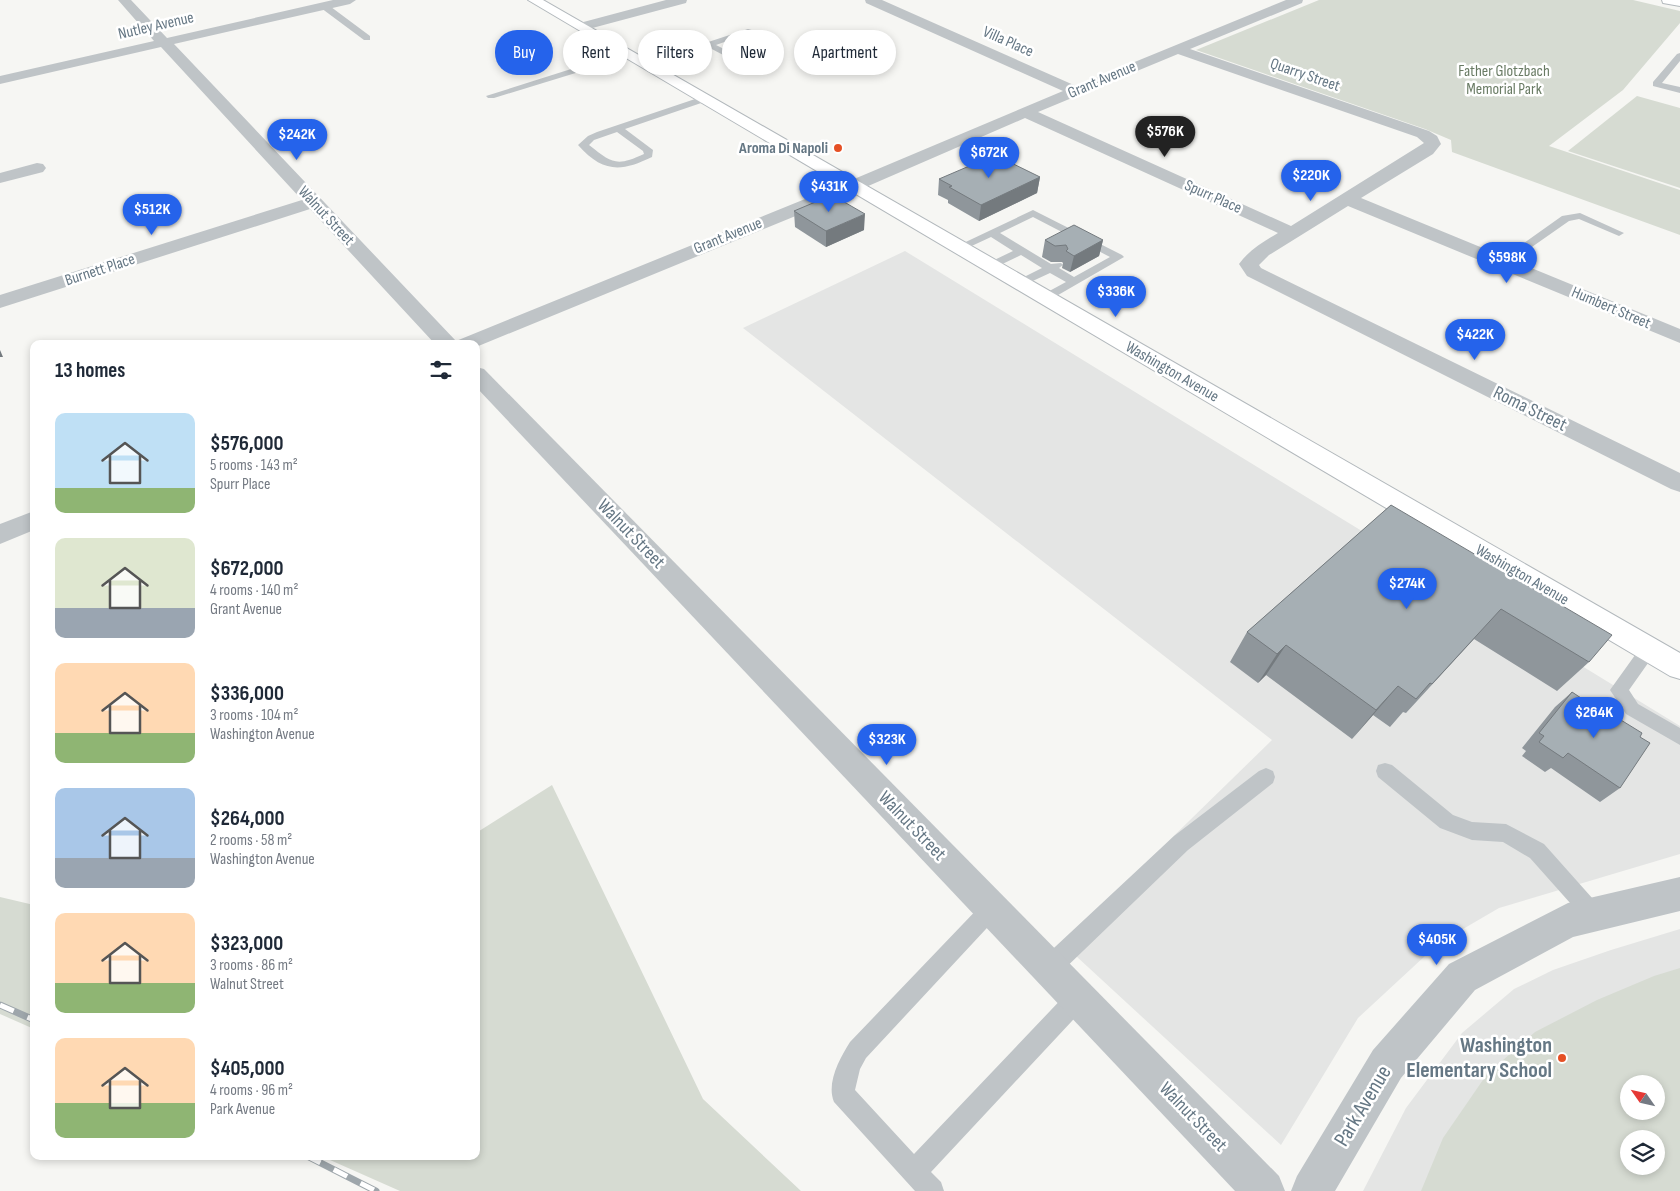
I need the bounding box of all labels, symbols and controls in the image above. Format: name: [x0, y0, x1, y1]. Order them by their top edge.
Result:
street label: Nutley Avenue: [116, 8, 196, 44]
street label: Villa Place: [980, 22, 1036, 62]
chip: Buy: [495, 30, 553, 75]
chip: Rent: [563, 30, 628, 75]
chip: Filters: [638, 30, 712, 75]
chip: New: [722, 30, 784, 75]
chip: Apartment: [794, 30, 896, 75]
street label: Quarry Street: [1268, 54, 1342, 96]
street label: Grant Avenue: [1065, 57, 1139, 103]
park label: Father Glotzbach Memorial Park: [1458, 62, 1550, 99]
pin: $576K: [1130, 116, 1200, 158]
pin: $242K: [262, 119, 332, 161]
text: $576K: [1146, 122, 1184, 141]
text: $242K: [278, 125, 316, 144]
pin: $672K: [954, 136, 1024, 179]
place label: Aroma Di Napoli: [738, 139, 828, 158]
marker: Aroma Di Napoli: [832, 142, 844, 154]
text: $672K: [970, 143, 1008, 162]
pin: $220K: [1276, 160, 1346, 202]
text: $220K: [1292, 166, 1330, 185]
pin: $431K: [794, 170, 864, 213]
street label: Spurr Place: [1181, 176, 1245, 218]
text: $431K: [810, 177, 848, 196]
street label: Walnut Street: [294, 183, 358, 250]
pin: $512K: [117, 194, 187, 236]
text: $512K: [134, 200, 170, 219]
street label: Grant Avenue: [691, 214, 765, 258]
pin: $598K: [1472, 242, 1542, 284]
text: $598K: [1488, 248, 1526, 267]
street label: Burnett Place: [63, 250, 137, 290]
pin: $336K: [1081, 276, 1151, 318]
text: $336K: [1097, 282, 1135, 301]
street label: Humbert Street: [1569, 283, 1654, 333]
pin: $422K: [1440, 318, 1510, 361]
text: $422K: [1456, 325, 1494, 344]
street label: Washington Avenue: [1122, 338, 1222, 406]
icon: filters: [427, 356, 455, 384]
text: 13 homes: [55, 358, 125, 383]
street label: Roma Street: [1489, 381, 1571, 437]
text: $576,000: [210, 431, 283, 456]
icon: home: [95, 433, 155, 493]
text: 5 rooms · 143 m²: [210, 456, 298, 475]
text: Spurr Place: [210, 475, 271, 494]
street label: Walnut Street: [592, 494, 670, 574]
street label: Washington Avenue: [1472, 541, 1572, 609]
text: $672,000: [210, 556, 284, 581]
icon: home: [95, 558, 155, 618]
pin: $274K: [1372, 568, 1442, 610]
text: $274K: [1389, 574, 1425, 593]
text: 4 rooms · 140 m²: [210, 581, 298, 600]
text: Grant Avenue: [210, 600, 282, 619]
text: $336,000: [210, 681, 284, 706]
icon: home: [95, 683, 155, 743]
pin: $264K: [1559, 696, 1629, 739]
text: $264K: [1575, 703, 1613, 722]
text: 3 rooms · 104 m²: [210, 706, 298, 725]
pin: $323K: [852, 724, 922, 766]
text: Washington Avenue: [210, 725, 315, 744]
text: $323K: [868, 730, 906, 749]
street label: Walnut Street: [873, 786, 951, 866]
text: $264,000: [210, 806, 284, 831]
icon: home: [95, 808, 155, 868]
text: 2 rooms · 58 m²: [210, 831, 292, 850]
text: Washington Avenue: [210, 850, 315, 869]
pin: $405K: [1402, 924, 1472, 966]
text: $405K: [1418, 930, 1456, 949]
text: $323,000: [210, 931, 283, 956]
icon: home: [95, 933, 155, 993]
text: 3 rooms · 86 m²: [210, 956, 293, 975]
text: Walnut Street: [210, 975, 284, 994]
place label: Washington Elementary School: [1406, 1032, 1552, 1084]
marker: Washington Elementary School: [1556, 1052, 1568, 1064]
text: $405,000: [210, 1056, 284, 1081]
icon: home: [95, 1058, 155, 1118]
street label: Park Avenue: [1328, 1061, 1398, 1151]
north arrow: [1620, 1075, 1665, 1120]
map controls: [1620, 1075, 1665, 1175]
street label: Walnut Street: [1154, 1077, 1232, 1157]
text: 4 rooms · 96 m²: [210, 1081, 293, 1100]
text: Park Avenue: [210, 1100, 275, 1119]
button: layers: [1620, 1130, 1665, 1175]

